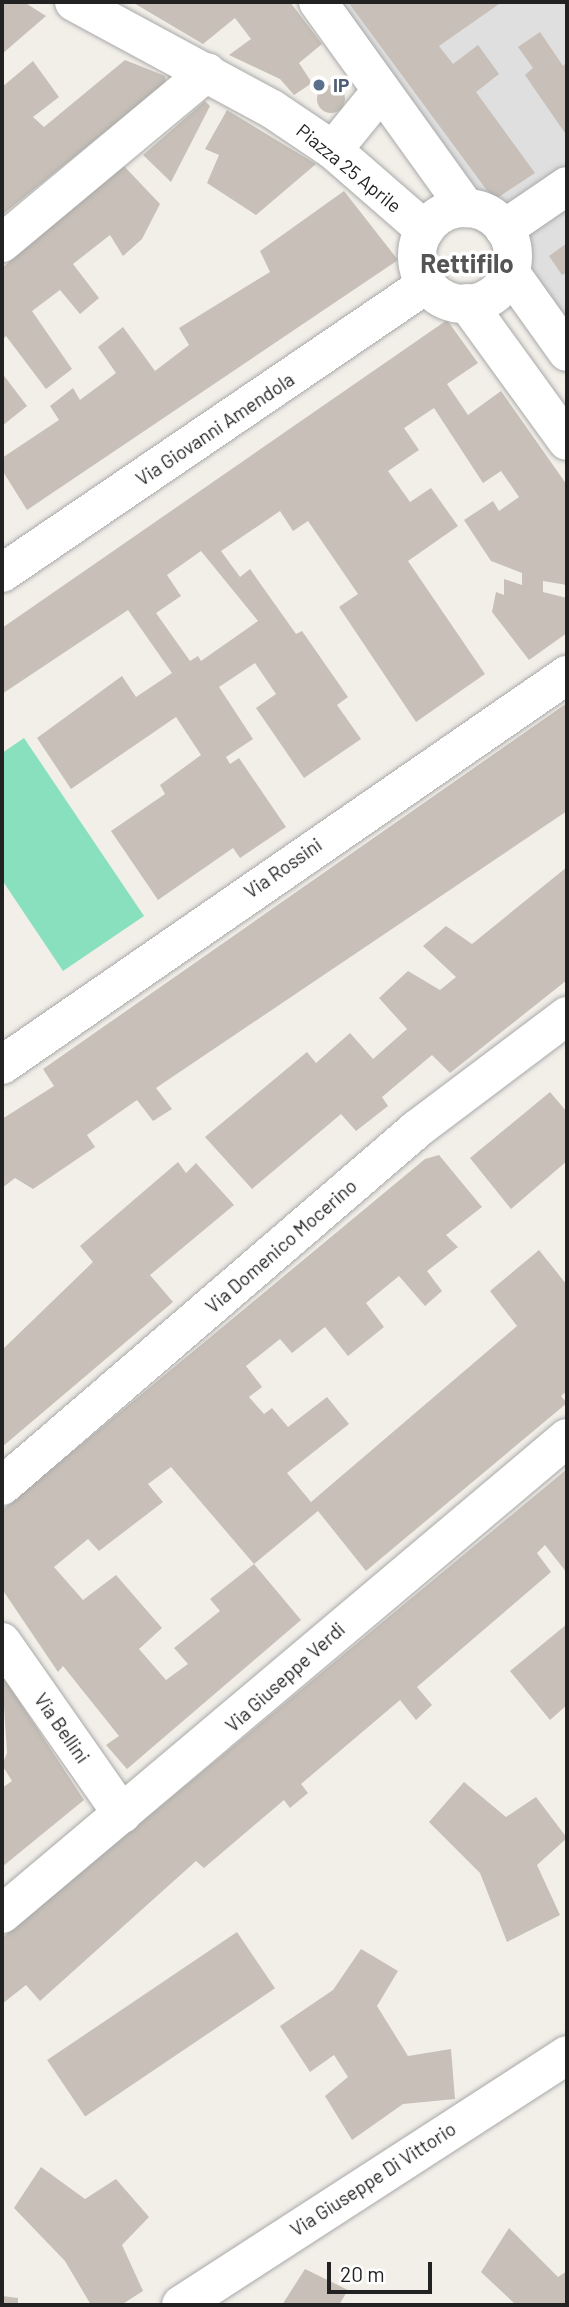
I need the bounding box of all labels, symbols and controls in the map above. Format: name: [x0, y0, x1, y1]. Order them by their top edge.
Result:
place label: IP: [333, 74, 349, 96]
marker: IP: [311, 77, 327, 93]
street label: Piazza 25 Aprile: [292, 119, 406, 217]
district label: Rettifilo: [420, 247, 514, 279]
street label: Via Giovanni Amendola: [132, 368, 298, 490]
street label: Via Rossini: [240, 833, 326, 903]
street label: Via Domenico Mocerino: [201, 1174, 361, 1318]
street label: Via Giuseppe Verdi: [221, 1617, 349, 1737]
street label: Via Bellini: [30, 1689, 94, 1767]
street label: Via Giuseppe Di Vittorio: [286, 2117, 460, 2241]
scale bar: [331, 2248, 436, 2292]
text: 20 m: [340, 2261, 385, 2286]

